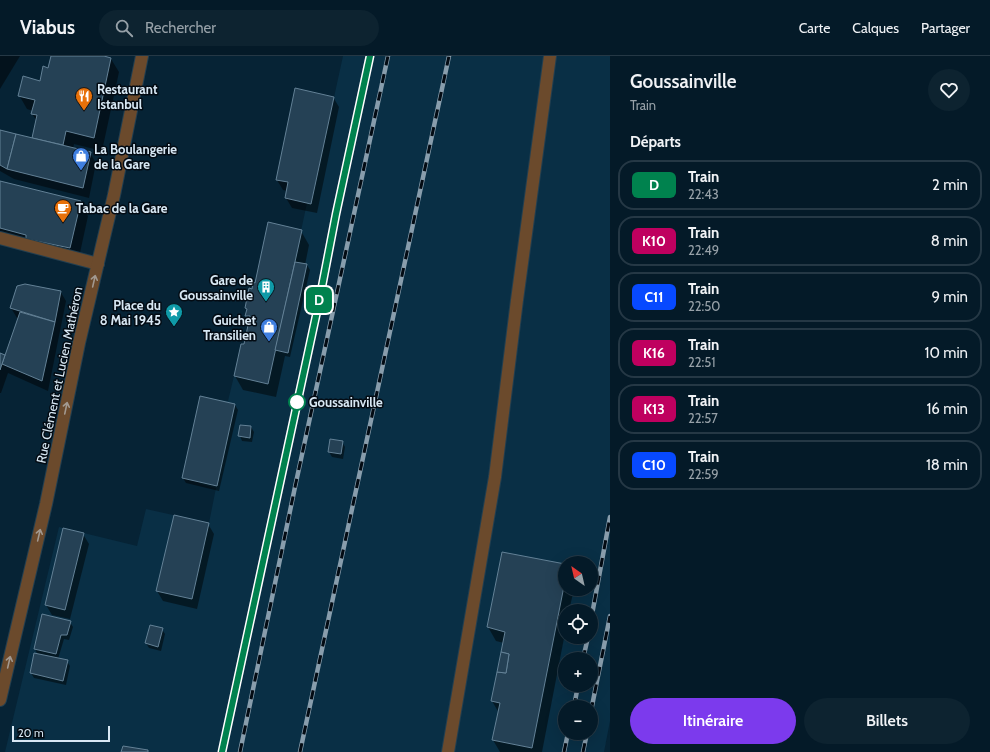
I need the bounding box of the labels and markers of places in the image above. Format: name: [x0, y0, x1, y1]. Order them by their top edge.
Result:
place label: Restaurant Istanbul: [97, 81, 158, 112]
restaurant icon: Restaurant Istanbul: [74, 86, 94, 111]
place label: La Boulangerie de la Gare: [94, 141, 177, 172]
shop icon: La Boulangerie de la Gare: [71, 146, 91, 171]
cafe icon: Tabac de la Gare: [53, 198, 73, 223]
place label: Tabac de la Gare: [76, 200, 168, 216]
place label: Gare de Goussainville: [179, 272, 253, 303]
building icon: Gare de Goussainville: [256, 277, 276, 302]
place label: Place du 8 Mai 1945: [100, 297, 161, 328]
place icon: Place du 8 Mai 1945: [164, 302, 184, 327]
place label: Guichet Transilien: [203, 312, 257, 343]
shop icon: Guichet Transilien: [259, 317, 279, 342]
marker: Goussainville: [288, 393, 306, 411]
place label: Goussainville: [309, 394, 383, 410]

